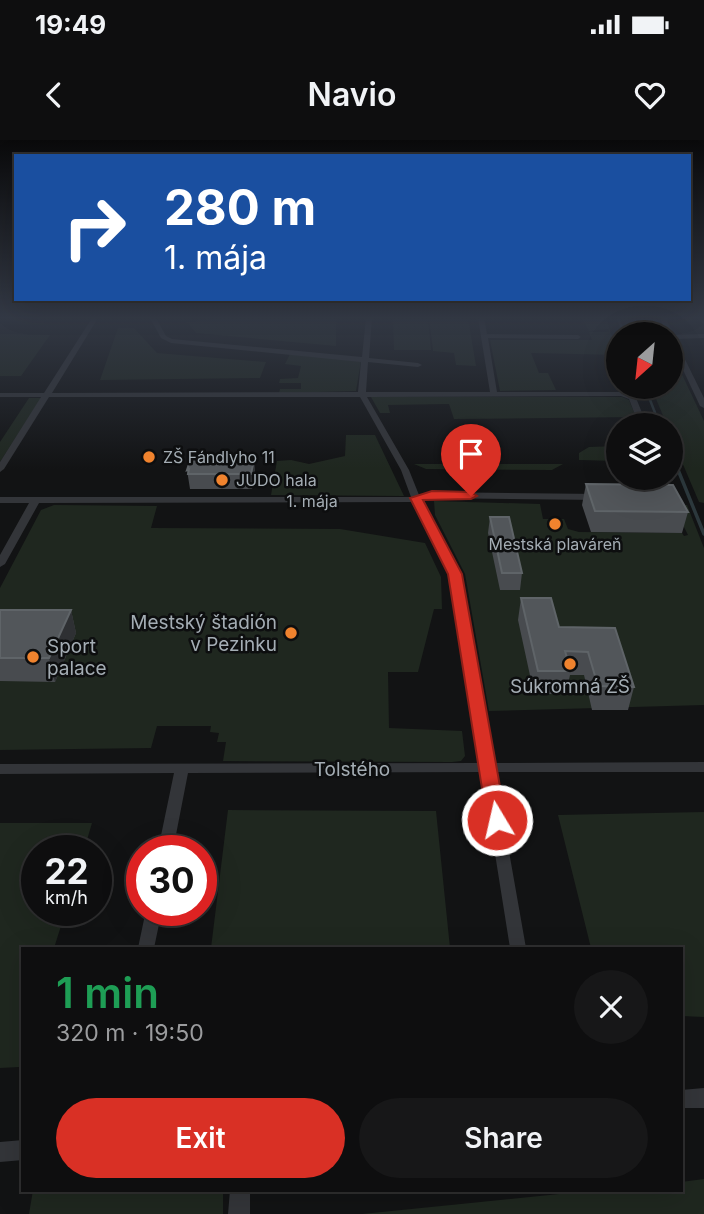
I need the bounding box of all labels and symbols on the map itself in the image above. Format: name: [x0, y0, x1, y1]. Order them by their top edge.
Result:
north arrow: [606, 322, 682, 399]
pin: [441, 424, 501, 496]
place label: ZŠ Fándlyho 11: [163, 447, 275, 467]
marker: ZŠ Fándlyho 11: [141, 449, 157, 465]
place label: JUDO hala: [236, 470, 317, 490]
marker: JUDO hala: [214, 472, 230, 488]
street label: 1. mája: [286, 491, 338, 511]
marker: Mestská plaváreň: [547, 516, 563, 532]
place label: Mestská plaváreň: [489, 534, 621, 554]
place label: Mestský štadión v Pezinku: [130, 611, 277, 656]
marker: Mestský štadión v Pezinku: [283, 625, 299, 641]
place label: Sport palace: [47, 635, 107, 680]
marker: Sport palace: [25, 649, 41, 665]
marker: Súkromná ZŠ: [562, 656, 578, 672]
place label: Súkromná ZŠ: [510, 675, 630, 698]
street label: Tolstého: [314, 758, 390, 781]
position arrow: [460, 783, 534, 857]
speed limit sign: 30: [126, 835, 217, 926]

